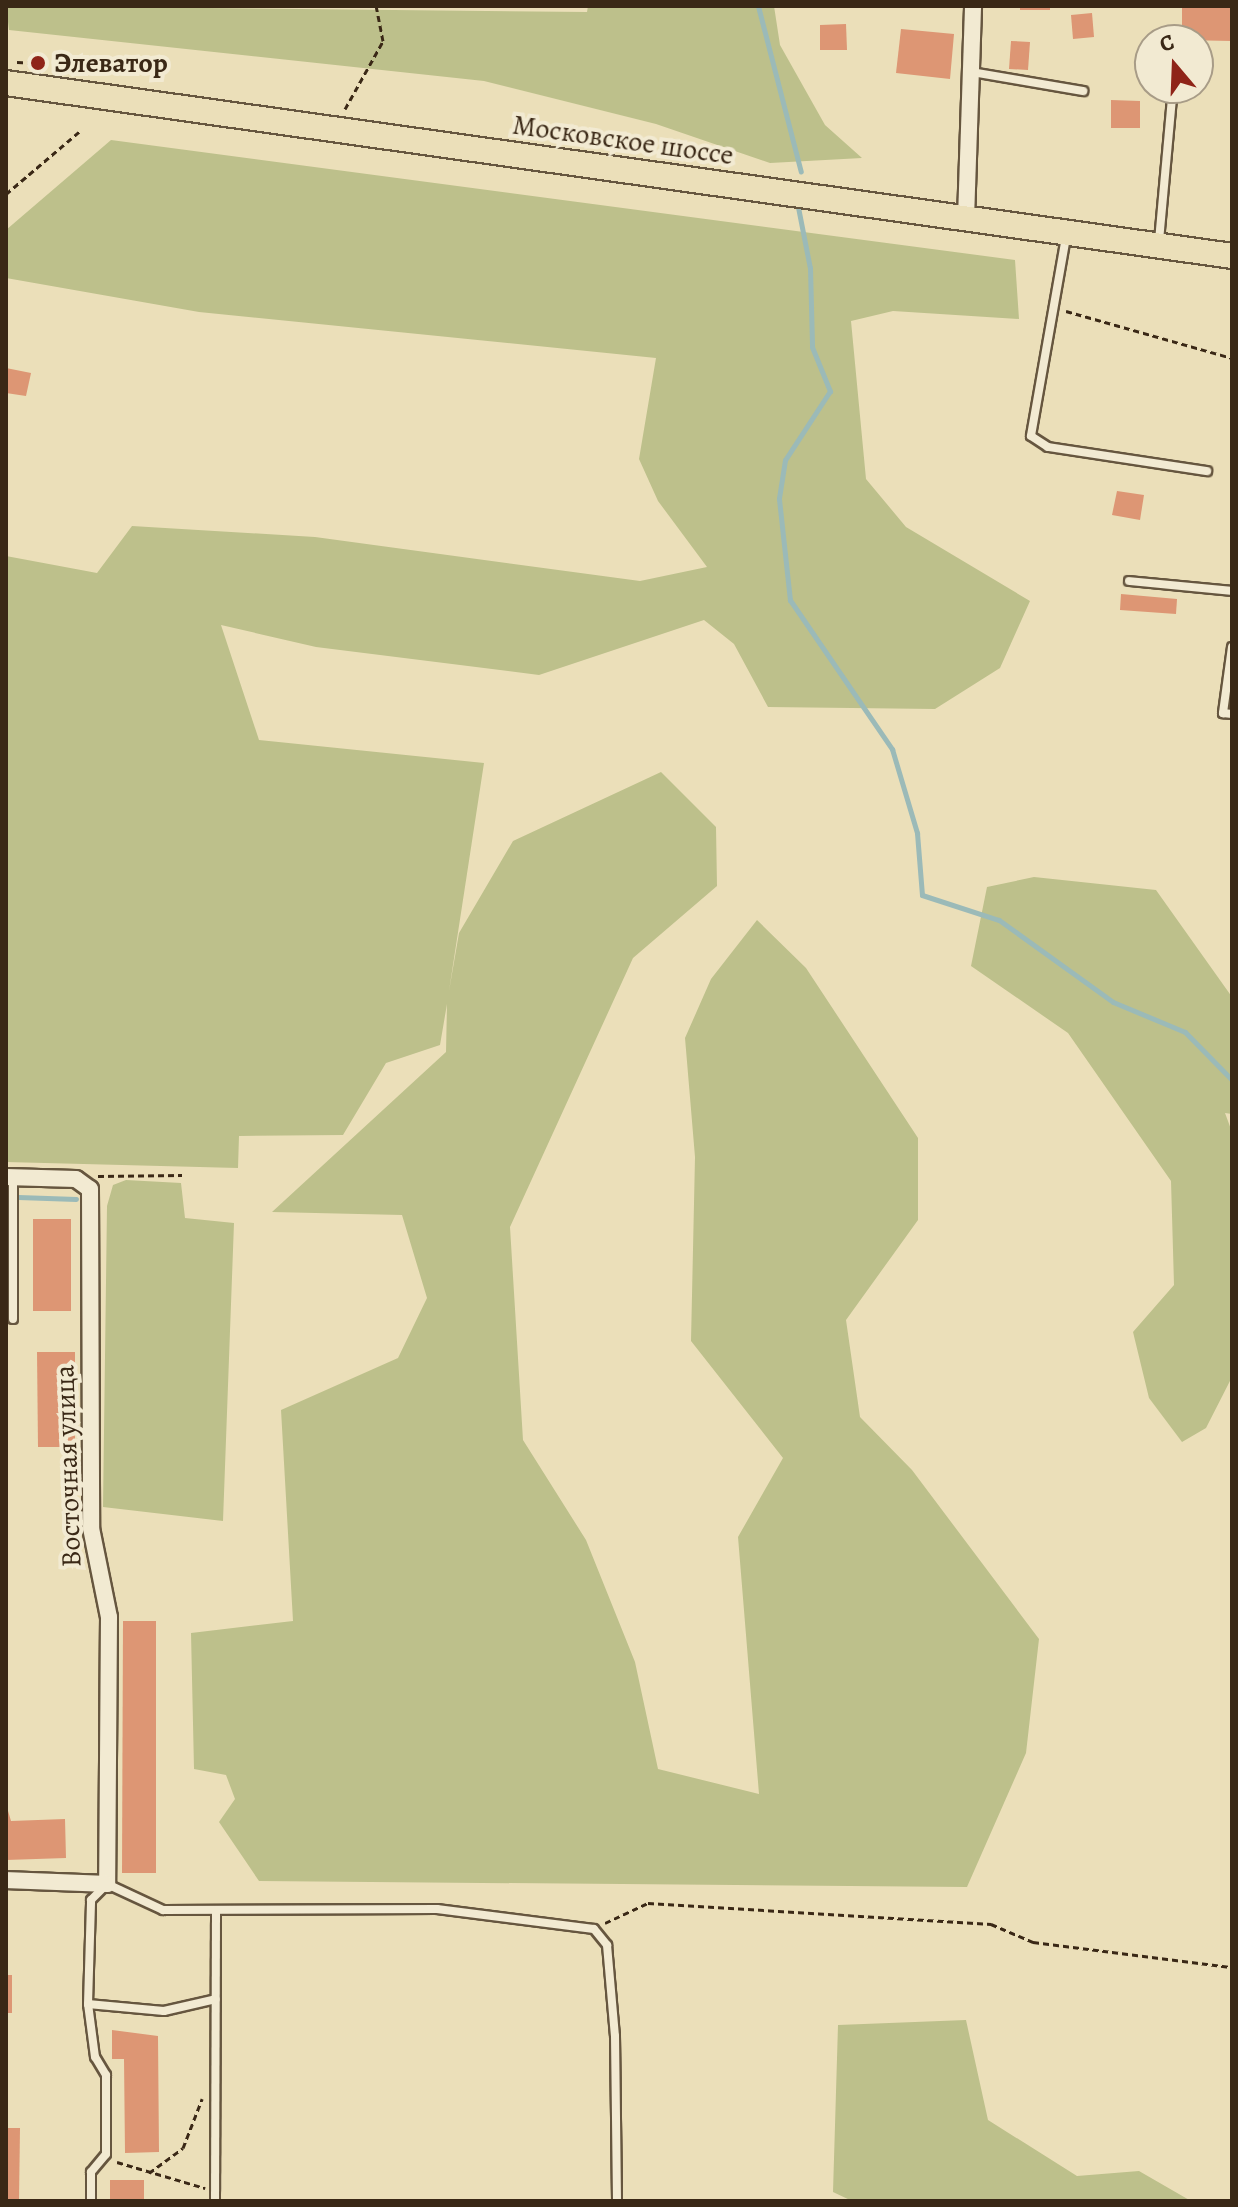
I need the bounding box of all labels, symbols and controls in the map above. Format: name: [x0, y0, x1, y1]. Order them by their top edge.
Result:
north arrow: [1134, 24, 1214, 104]
text: С: [1156, 27, 1178, 60]
place label: Элеватор: [54, 46, 168, 80]
marker: Элеватор: [29, 54, 47, 72]
street label: Московское шоссе: [510, 108, 736, 172]
street label: Восточная улица: [48, 1364, 88, 1568]

